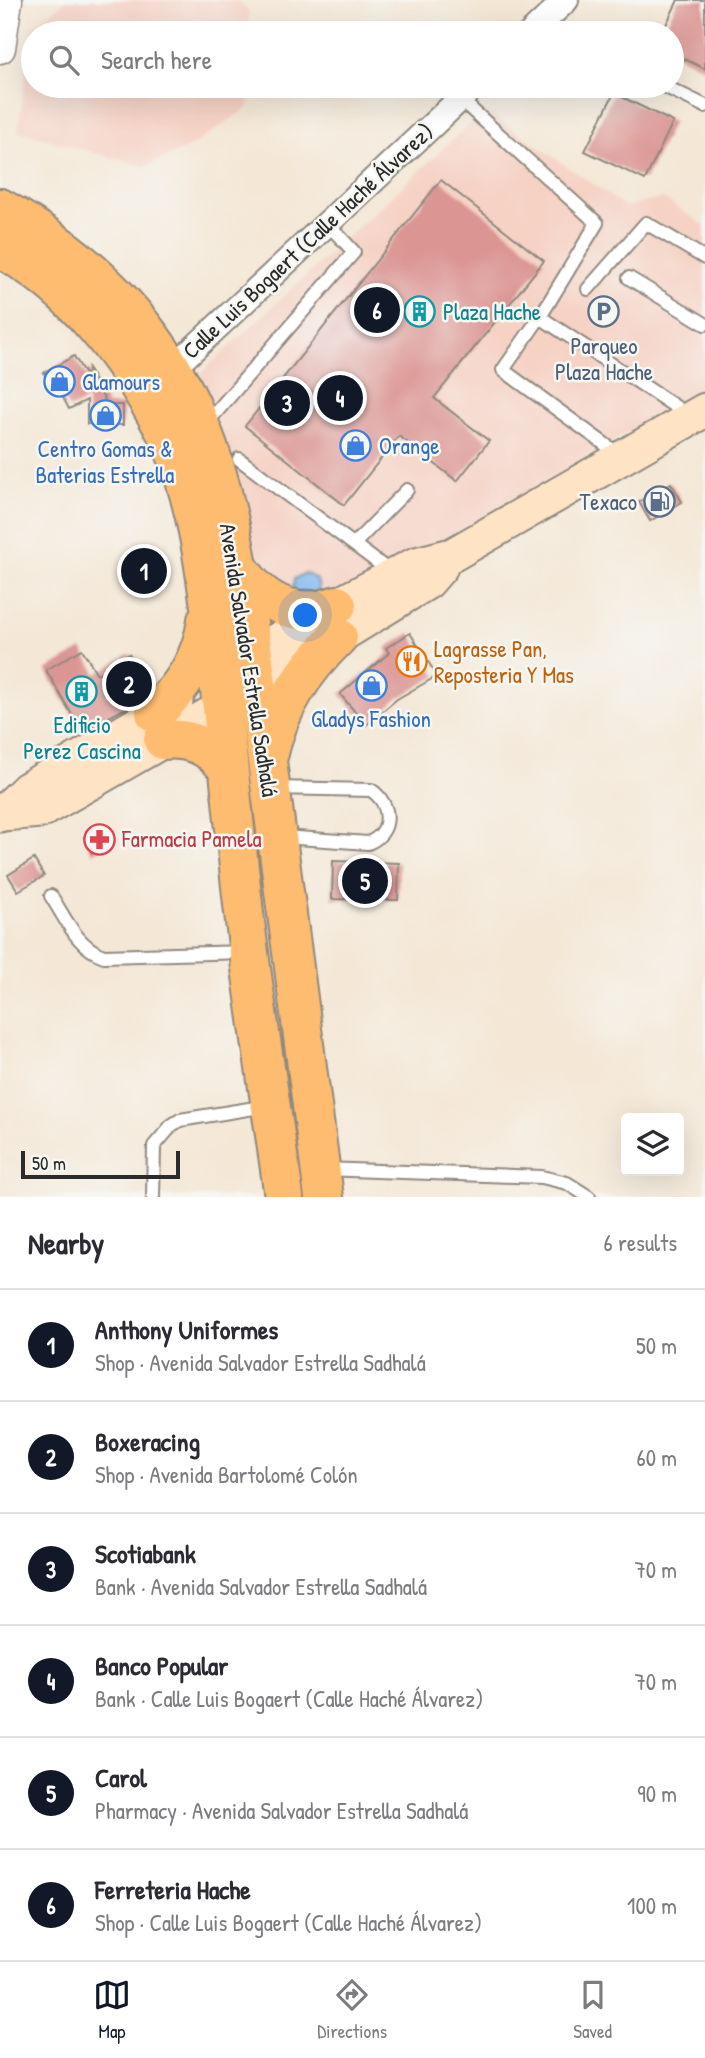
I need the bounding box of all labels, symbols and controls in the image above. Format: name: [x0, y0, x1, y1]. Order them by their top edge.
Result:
search box: [21, 21, 684, 98]
icon: search: [45, 41, 83, 79]
text: Search here: [101, 42, 212, 77]
street label: Calle Luis Bogaert (Calle Haché Álvarez): [175, 116, 440, 365]
pin: 6: [354, 284, 400, 336]
building icon: Plaza Hache: [403, 295, 437, 329]
parking icon: Parqueo Plaza Hache: [587, 295, 621, 329]
place label: Plaza Hache: [443, 296, 541, 327]
place label: Parqueo Plaza Hache: [555, 330, 653, 387]
shop icon: Glamours: [42, 365, 76, 399]
place label: Glamours: [82, 366, 160, 397]
pin: 4: [317, 372, 363, 424]
pin: 3: [264, 377, 310, 429]
shop icon: Centro Gomas & Baterias Estrella: [88, 398, 122, 432]
shop icon: Orange: [339, 429, 373, 463]
place label: Orange: [379, 430, 439, 461]
place label: Centro Gomas & Baterias Estrella: [36, 433, 174, 490]
fuel station icon: Texaco: [643, 485, 677, 519]
place label: Texaco: [580, 486, 637, 517]
street label: Avenida Salvador Estrella Sadhalá: [213, 521, 286, 799]
pin: 1: [121, 545, 167, 597]
your location: [288, 598, 322, 632]
place label: Lagrasse Pan, Reposteria Y Mas: [434, 633, 574, 690]
restaurant icon: Lagrasse Pan, Reposteria Y Mas: [394, 645, 428, 679]
pin: 2: [106, 658, 152, 710]
shop icon: Gladys Fashion: [354, 668, 388, 702]
building icon: Edificio Perez Cascina: [65, 674, 99, 708]
place label: Gladys Fashion: [311, 703, 431, 734]
place label: Edificio Perez Cascina: [23, 709, 141, 766]
pharmacy icon: Farmacia Pamela: [82, 822, 116, 856]
place label: Farmacia Pamela: [121, 823, 262, 854]
pin: 5: [342, 855, 388, 907]
map controls: [621, 1113, 684, 1176]
button: layers: [621, 1113, 684, 1176]
scale bar: [21, 1148, 180, 1180]
text: 50 m: [32, 1150, 66, 1176]
text: Nearby: [28, 1223, 104, 1263]
text: 6 results: [604, 1227, 677, 1258]
text: Anthony Uniformes: [95, 1312, 278, 1347]
text: 1: [47, 1330, 55, 1361]
text: 50 m: [636, 1330, 677, 1361]
text: Shop · Avenida Salvador Estrella Sadhalá: [95, 1347, 426, 1378]
text: Boxeracing: [95, 1424, 200, 1459]
text: 2: [46, 1442, 56, 1473]
text: 60 m: [637, 1442, 677, 1473]
text: Shop · Avenida Bartolomé Colón: [95, 1459, 358, 1490]
text: Scotiabank: [95, 1536, 196, 1571]
text: 3: [46, 1554, 56, 1585]
text: 70 m: [634, 1554, 677, 1585]
text: Bank · Avenida Salvador Estrella Sadhalá: [95, 1571, 427, 1602]
text: Banco Popular: [95, 1648, 228, 1683]
text: 4: [47, 1666, 55, 1697]
text: 70 m: [634, 1666, 677, 1697]
text: Bank · Calle Luis Bogaert (Calle Haché Álvarez): [95, 1683, 483, 1714]
text: Carol: [95, 1760, 147, 1795]
text: 5: [46, 1778, 56, 1809]
text: 90 m: [637, 1778, 677, 1809]
text: Pharmacy · Avenida Salvador Estrella Sadhalá: [95, 1795, 468, 1826]
text: Ferreteria Hache: [95, 1872, 250, 1907]
text: 6: [46, 1890, 56, 1921]
text: 100 m: [627, 1890, 677, 1921]
text: Shop · Calle Luis Bogaert (Calle Haché Álvarez): [95, 1907, 482, 1938]
tab: Map: [93, 1976, 131, 2044]
tab: Directions: [317, 1976, 387, 2044]
tab: Saved: [573, 1976, 612, 2044]

